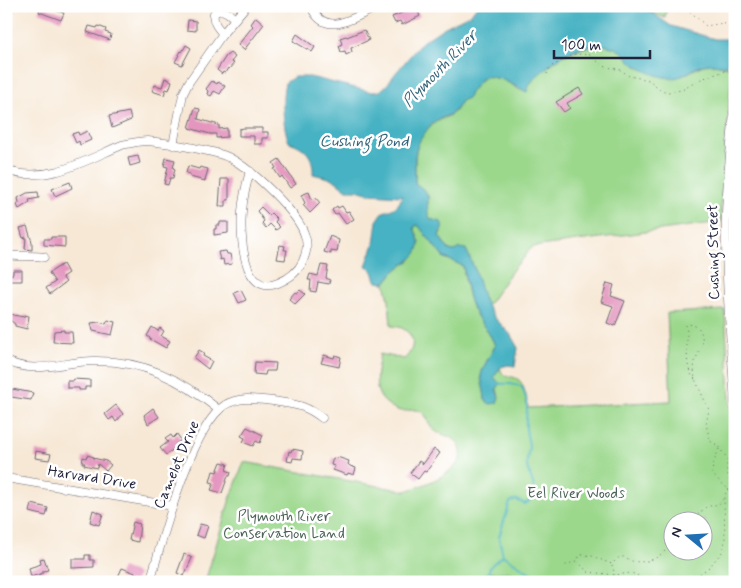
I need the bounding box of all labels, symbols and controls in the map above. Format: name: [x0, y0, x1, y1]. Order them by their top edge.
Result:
water label: Plymouth River: [398, 24, 484, 112]
scale bar: [554, 28, 650, 60]
text: 100 m: [561, 36, 601, 56]
water label: Cushing Pond: [320, 131, 409, 154]
street label: Cushing Street: [703, 204, 726, 300]
street label: Camelot Drive: [149, 418, 205, 512]
street label: Harvard Drive: [46, 461, 138, 495]
park label: Eel River Woods: [527, 484, 625, 504]
park label: Plymouth River Conservation Land: [223, 507, 345, 544]
north arrow: [664, 510, 714, 560]
text: N: [667, 525, 687, 540]

